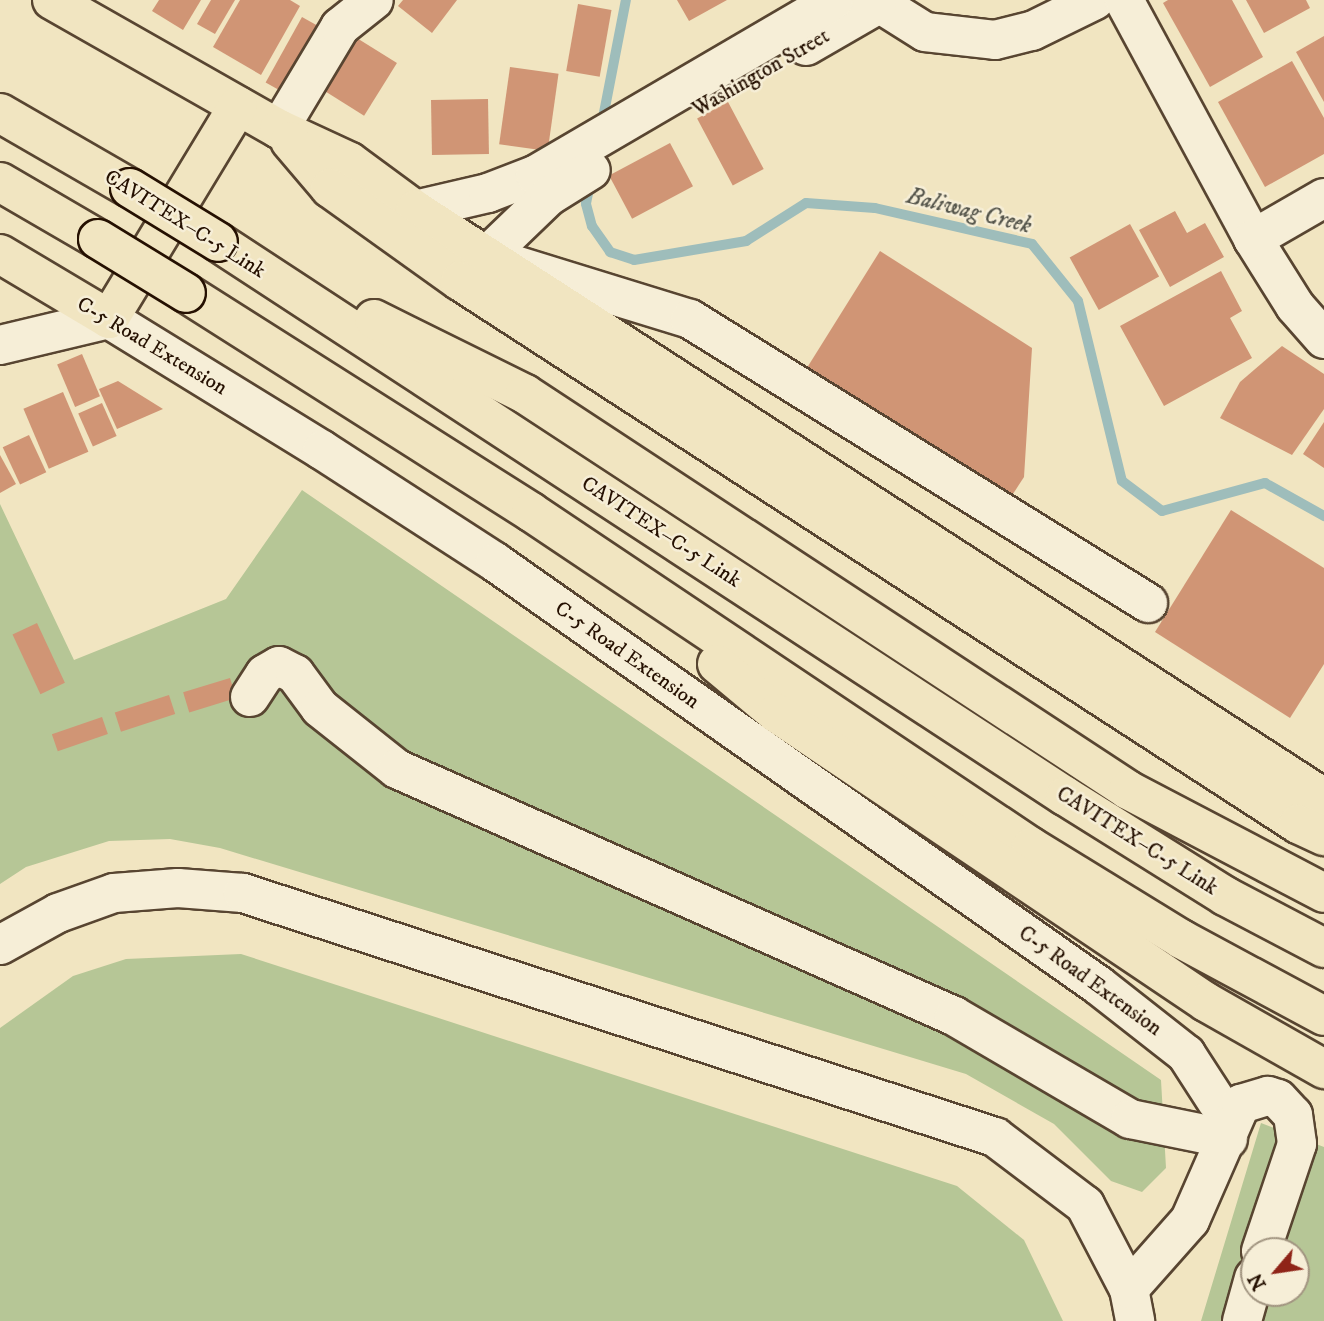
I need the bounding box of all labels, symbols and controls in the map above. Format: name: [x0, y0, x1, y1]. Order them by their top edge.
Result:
street label: Washington Street: [688, 24, 834, 122]
street label: CAVITEX–C-5 Link: [100, 164, 270, 284]
water label: Baliwag Creek: [904, 183, 1034, 241]
street label: C-5 Road Extension: [72, 291, 232, 401]
street label: CAVITEX–C-5 Link: [577, 471, 745, 593]
street label: C-5 Road Extension: [550, 596, 704, 714]
street label: CAVITEX–C-5 Link: [1052, 781, 1222, 901]
street label: C-5 Road Extension: [1014, 921, 1166, 1041]
north arrow: [1240, 1237, 1310, 1307]
text: N: [1244, 1269, 1272, 1294]

